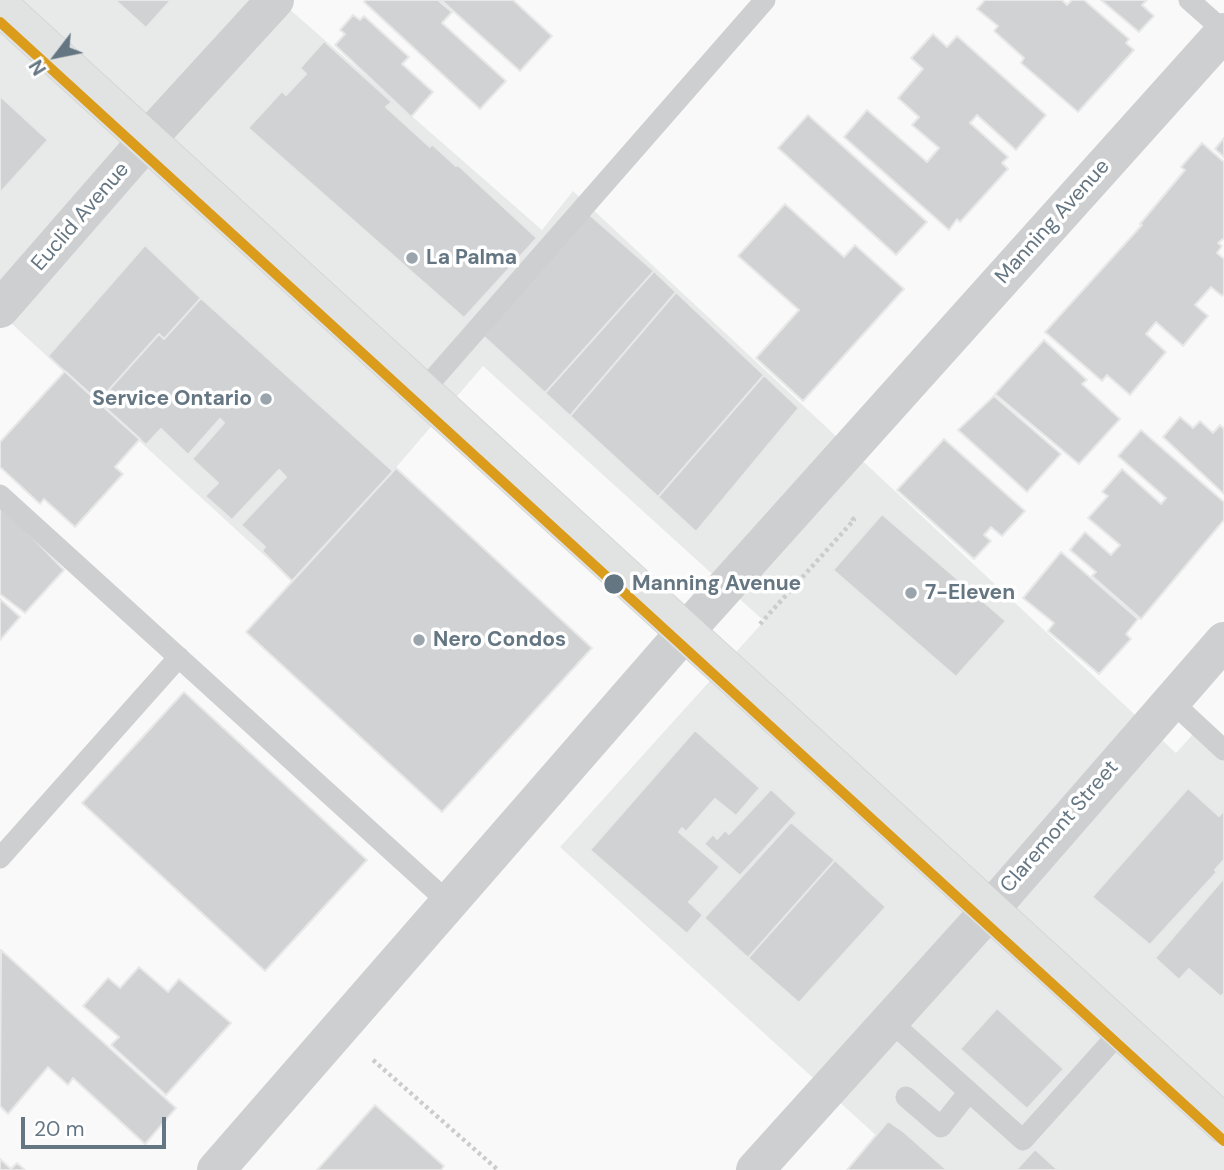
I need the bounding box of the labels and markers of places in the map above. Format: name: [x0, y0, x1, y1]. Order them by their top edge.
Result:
place label: La Palma: [426, 245, 517, 271]
marker: La Palma: [404, 250, 420, 266]
place label: Service Ontario: [92, 386, 252, 412]
marker: Service Ontario: [258, 391, 274, 407]
place label: Manning Avenue: [632, 571, 801, 597]
marker: Manning Avenue: [602, 572, 626, 596]
place label: 7-Eleven: [925, 580, 1015, 606]
marker: 7-Eleven: [903, 585, 919, 601]
place label: Nero Condos: [433, 627, 566, 653]
marker: Nero Condos: [411, 632, 427, 648]

